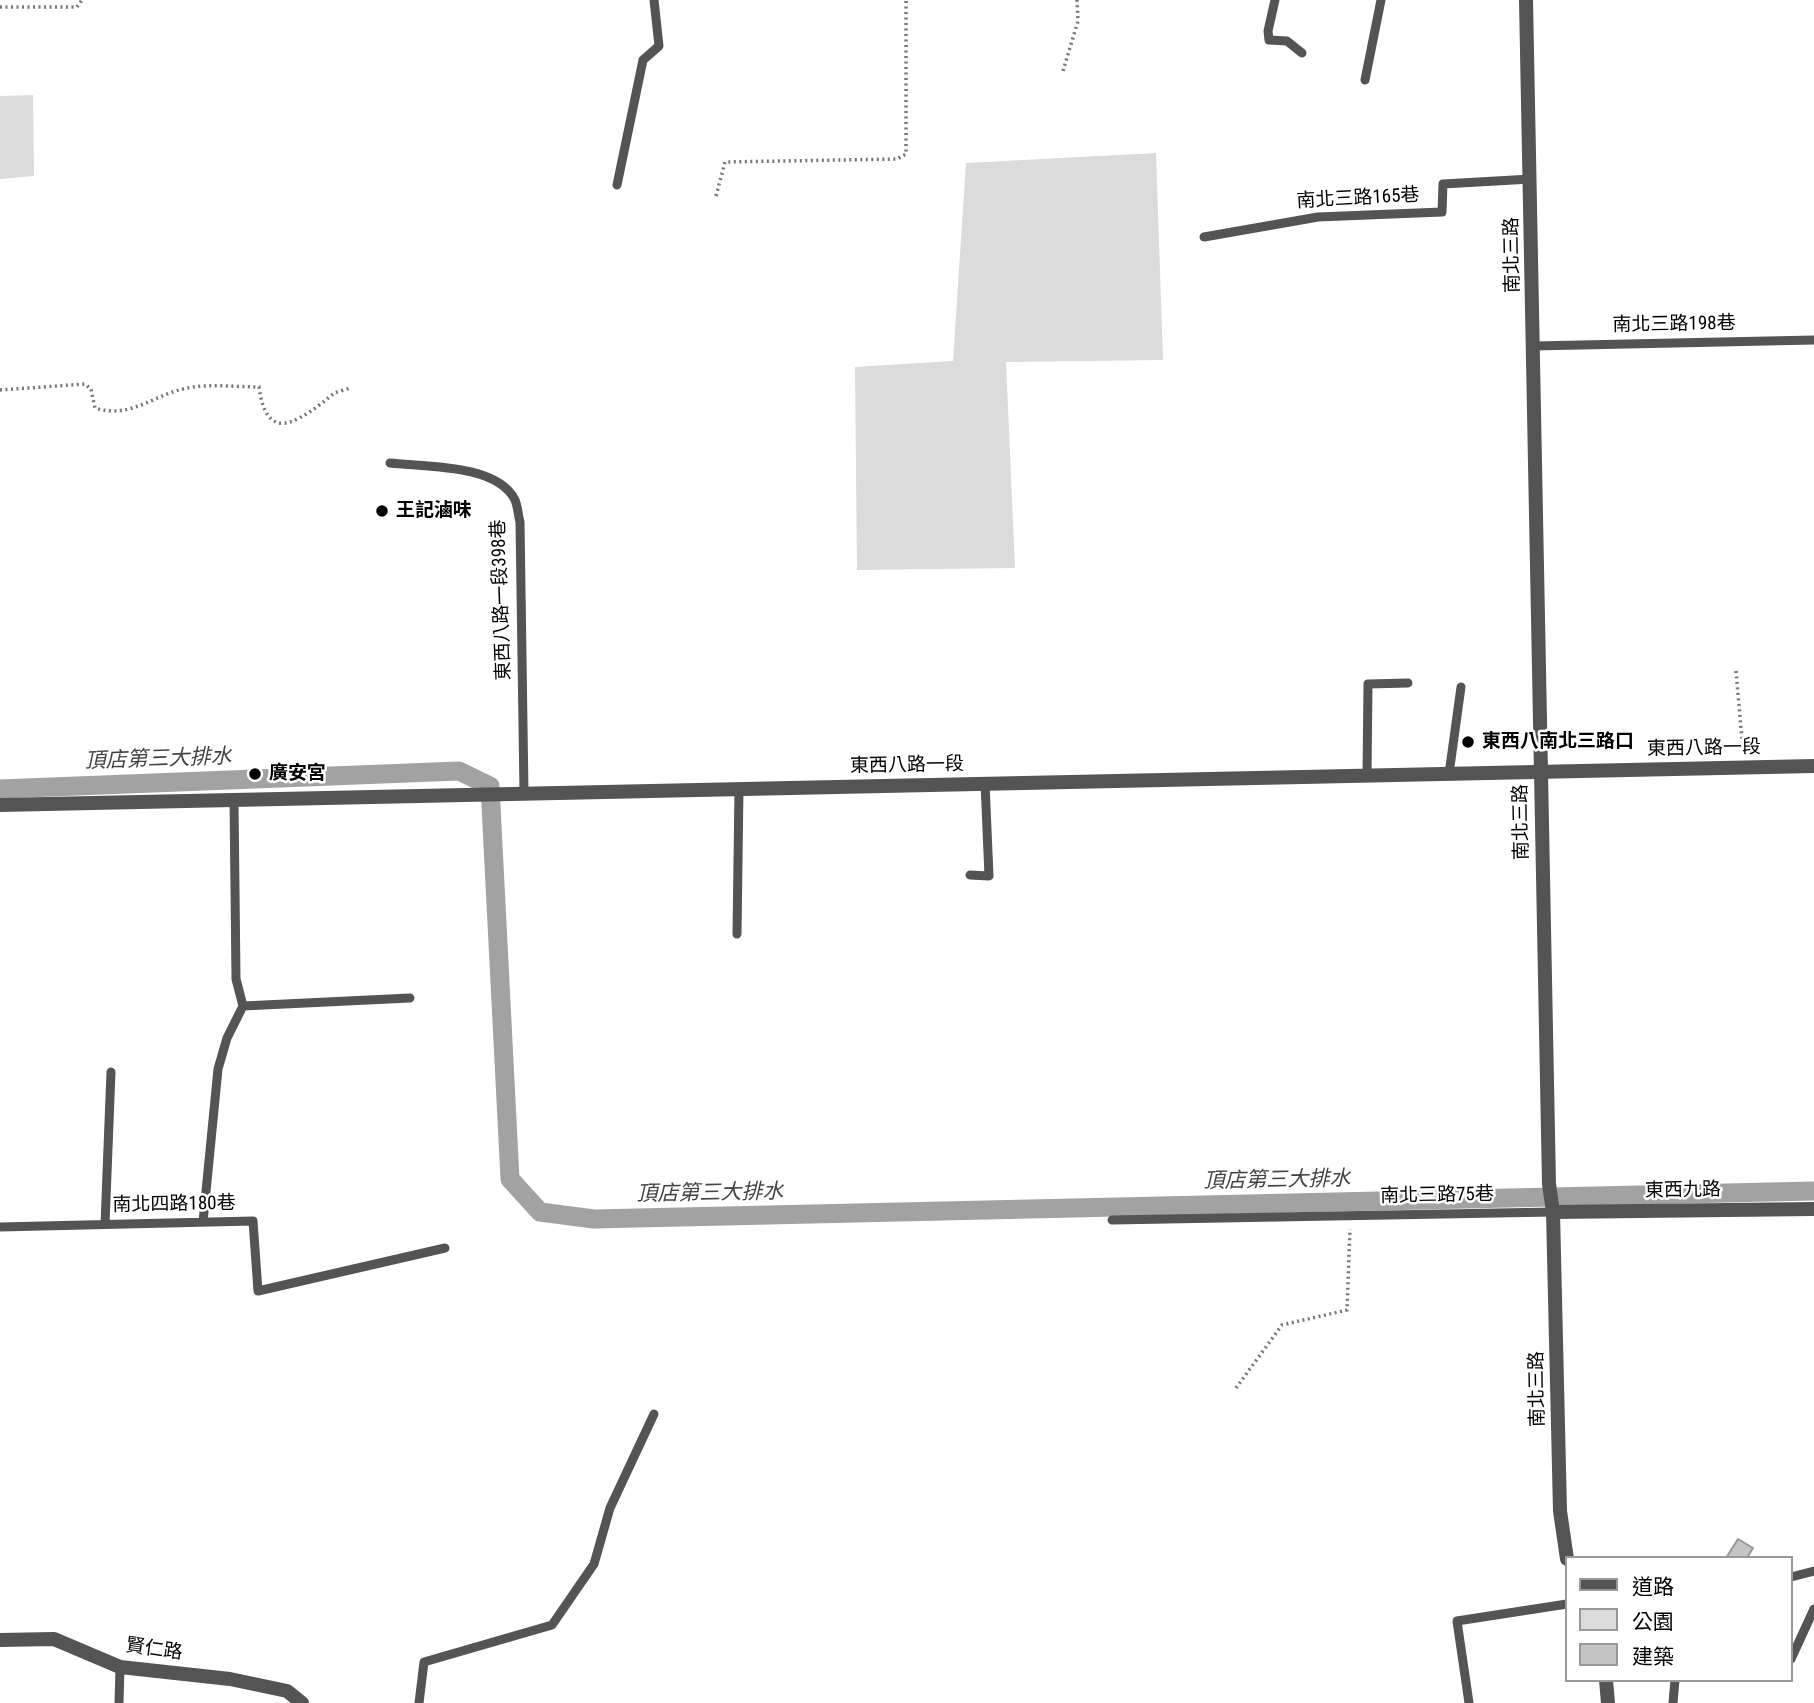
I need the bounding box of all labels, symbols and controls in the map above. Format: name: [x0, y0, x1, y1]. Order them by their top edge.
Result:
street label: 南北三路165巷: [1296, 184, 1420, 214]
street label: 南北三路: [1501, 217, 1525, 293]
street label: 南北三路198巷: [1612, 313, 1736, 337]
place label: 王記滷味: [396, 500, 472, 522]
marker: 王記滷味: [374, 503, 390, 519]
street label: 東西八路一段398巷: [488, 519, 516, 681]
place label: 東西八南北三路口: [1482, 731, 1634, 753]
marker: 東西八南北三路口: [1460, 734, 1476, 750]
street label: 東西八路一段: [1647, 737, 1761, 761]
water label: 頂店第三大排水: [84, 745, 232, 775]
street label: 東西八路一段: [850, 754, 964, 778]
place label: 廣安宮: [269, 763, 326, 785]
marker: 廣安宮: [247, 766, 263, 782]
street label: 南北三路: [1510, 784, 1534, 860]
water label: 頂店第三大排水: [1203, 1167, 1351, 1195]
street label: 東西九路: [1645, 1179, 1721, 1203]
water label: 頂店第三大排水: [636, 1180, 784, 1208]
street label: 南北三路75巷: [1380, 1184, 1494, 1208]
street label: 南北四路180巷: [112, 1193, 236, 1217]
street label: 南北三路: [1526, 1351, 1550, 1427]
legend: [1566, 1556, 1793, 1682]
text: 道路: [1632, 1575, 1674, 1599]
text: 公園: [1632, 1610, 1674, 1634]
street label: 賢仁路: [124, 1635, 184, 1665]
text: 建築: [1632, 1645, 1674, 1669]

